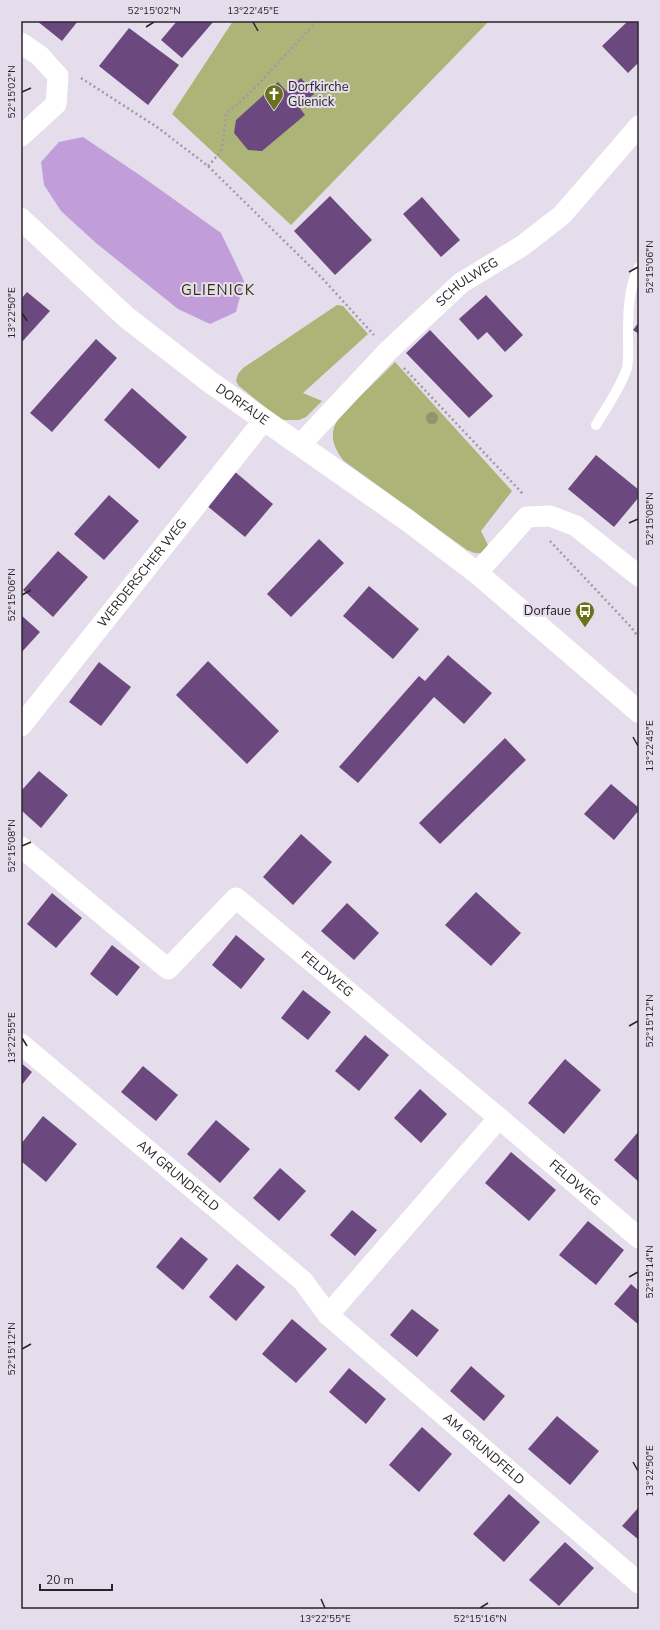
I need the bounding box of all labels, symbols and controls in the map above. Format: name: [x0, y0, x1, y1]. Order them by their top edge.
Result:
text: 52°15'02"N: [127, 4, 181, 18]
text: 13°22'45"E: [227, 4, 279, 18]
text: 52°15'02"N: [5, 65, 19, 119]
place label: Dorfkirche Glienick: [288, 78, 349, 111]
church icon: Dorfkirche Glienick: [263, 83, 285, 111]
text: 52°15'06"N: [643, 240, 657, 294]
street label: SCHULWEG: [432, 253, 502, 311]
district label: GLIENICK: [181, 280, 255, 300]
text: 13°22'50"E: [5, 287, 19, 339]
street label: DORFAUE: [212, 380, 272, 429]
text: 52°15'08"N: [643, 492, 657, 546]
street label: WERDERSCHER WEG: [93, 515, 191, 631]
text: 52°15'06"N: [5, 568, 19, 622]
bus stop icon: Dorfaue: [574, 600, 596, 628]
place label: Dorfaue: [524, 602, 571, 620]
text: 13°22'45"E: [643, 720, 657, 772]
text: 52°15'08"N: [5, 819, 19, 873]
street label: FELDWEG: [297, 947, 357, 1001]
text: 52°15'12"N: [643, 994, 657, 1048]
text: 13°22'55"E: [5, 1012, 19, 1064]
street label: AM GRUNDFELD: [133, 1136, 223, 1216]
street label: FELDWEG: [545, 1156, 604, 1210]
text: 52°15'14"N: [643, 1245, 657, 1299]
text: 52°15'12"N: [5, 1322, 19, 1376]
street label: AM GRUNDFELD: [439, 1409, 528, 1489]
text: 13°22'50"E: [643, 1445, 657, 1497]
scale bar: [40, 1566, 112, 1592]
text: 20 m: [46, 1572, 74, 1588]
text: 13°22'55"E: [299, 1612, 351, 1626]
text: 52°15'16"N: [453, 1612, 507, 1626]

